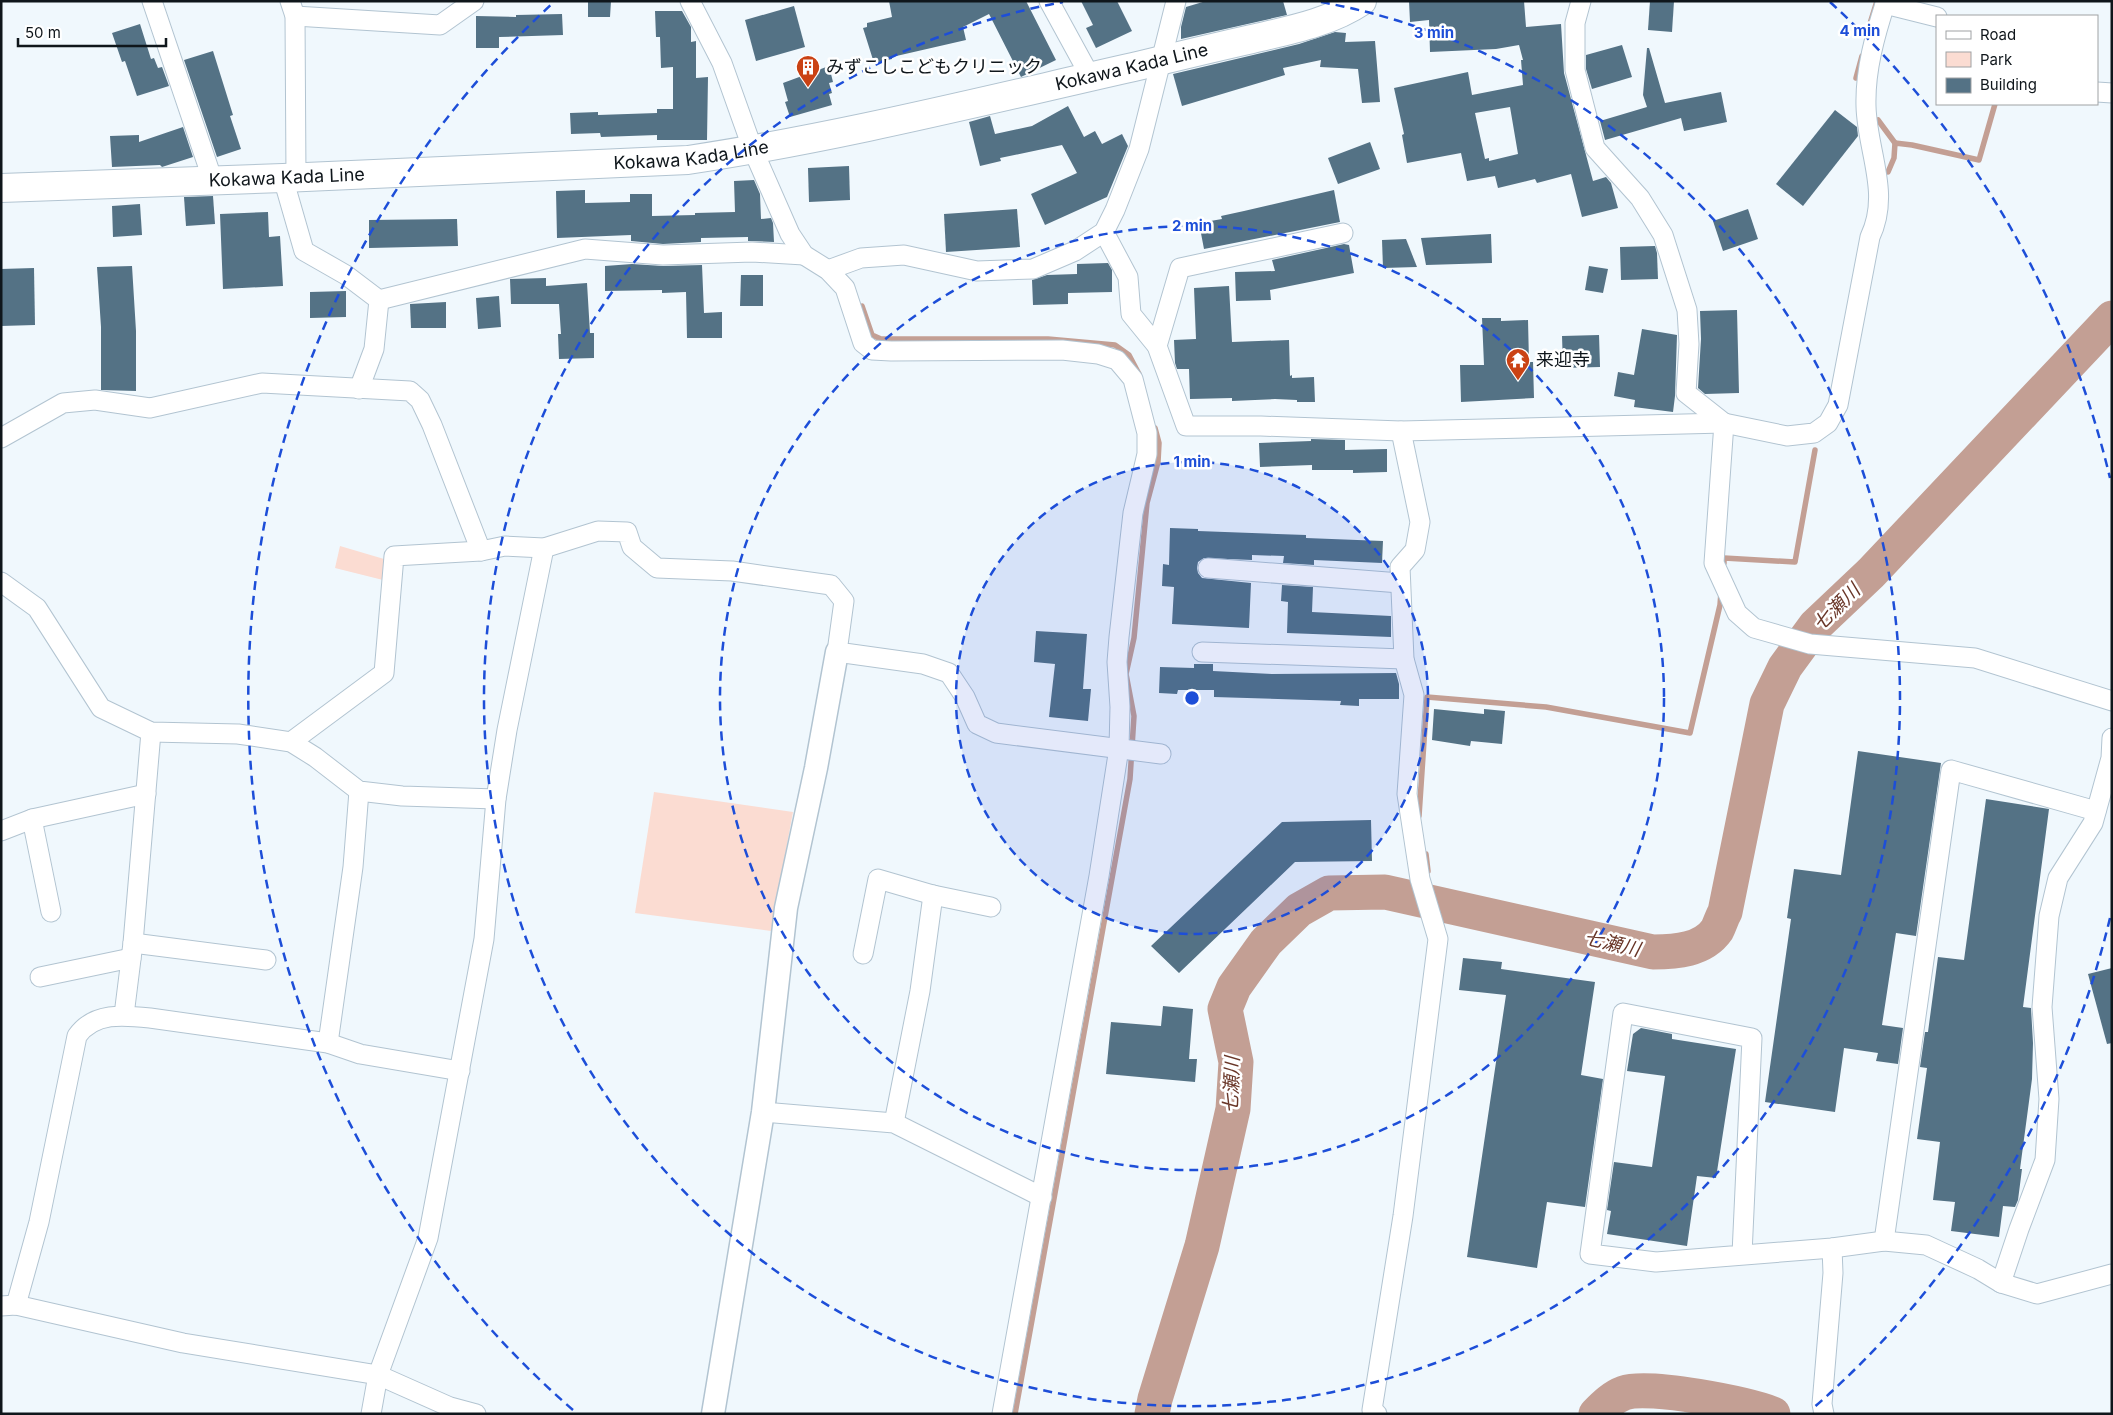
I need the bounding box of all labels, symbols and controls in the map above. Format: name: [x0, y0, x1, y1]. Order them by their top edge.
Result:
scale bar: [18, 15, 165, 47]
legend: [1936, 15, 2098, 105]
text: 4 min: [1840, 21, 1880, 40]
text: 50 m: [25, 23, 61, 42]
text: 3 min: [1414, 23, 1454, 42]
text: Road: [1980, 25, 2016, 44]
street label: Kokawa Kada Line: [1053, 38, 1210, 95]
text: Park: [1980, 50, 2013, 69]
building icon: みずこしこどもクリニック: [795, 54, 821, 88]
place label: みずこしこどもクリニック: [826, 56, 1042, 77]
text: Building: [1980, 75, 2037, 94]
street label: Kokawa Kada Line: [613, 136, 770, 173]
street label: Kokawa Kada Line: [208, 163, 365, 191]
text: 2 min: [1172, 216, 1212, 235]
temple icon: 来迎寺: [1505, 347, 1531, 381]
place label: 来迎寺: [1536, 349, 1590, 370]
text: 1 min: [1173, 452, 1211, 471]
water label: 七瀬川: [1808, 578, 1866, 636]
centre of rings: [1183, 689, 1201, 707]
water label: 七瀬川: [1582, 926, 1644, 962]
water label: 七瀬川: [1219, 1054, 1244, 1114]

